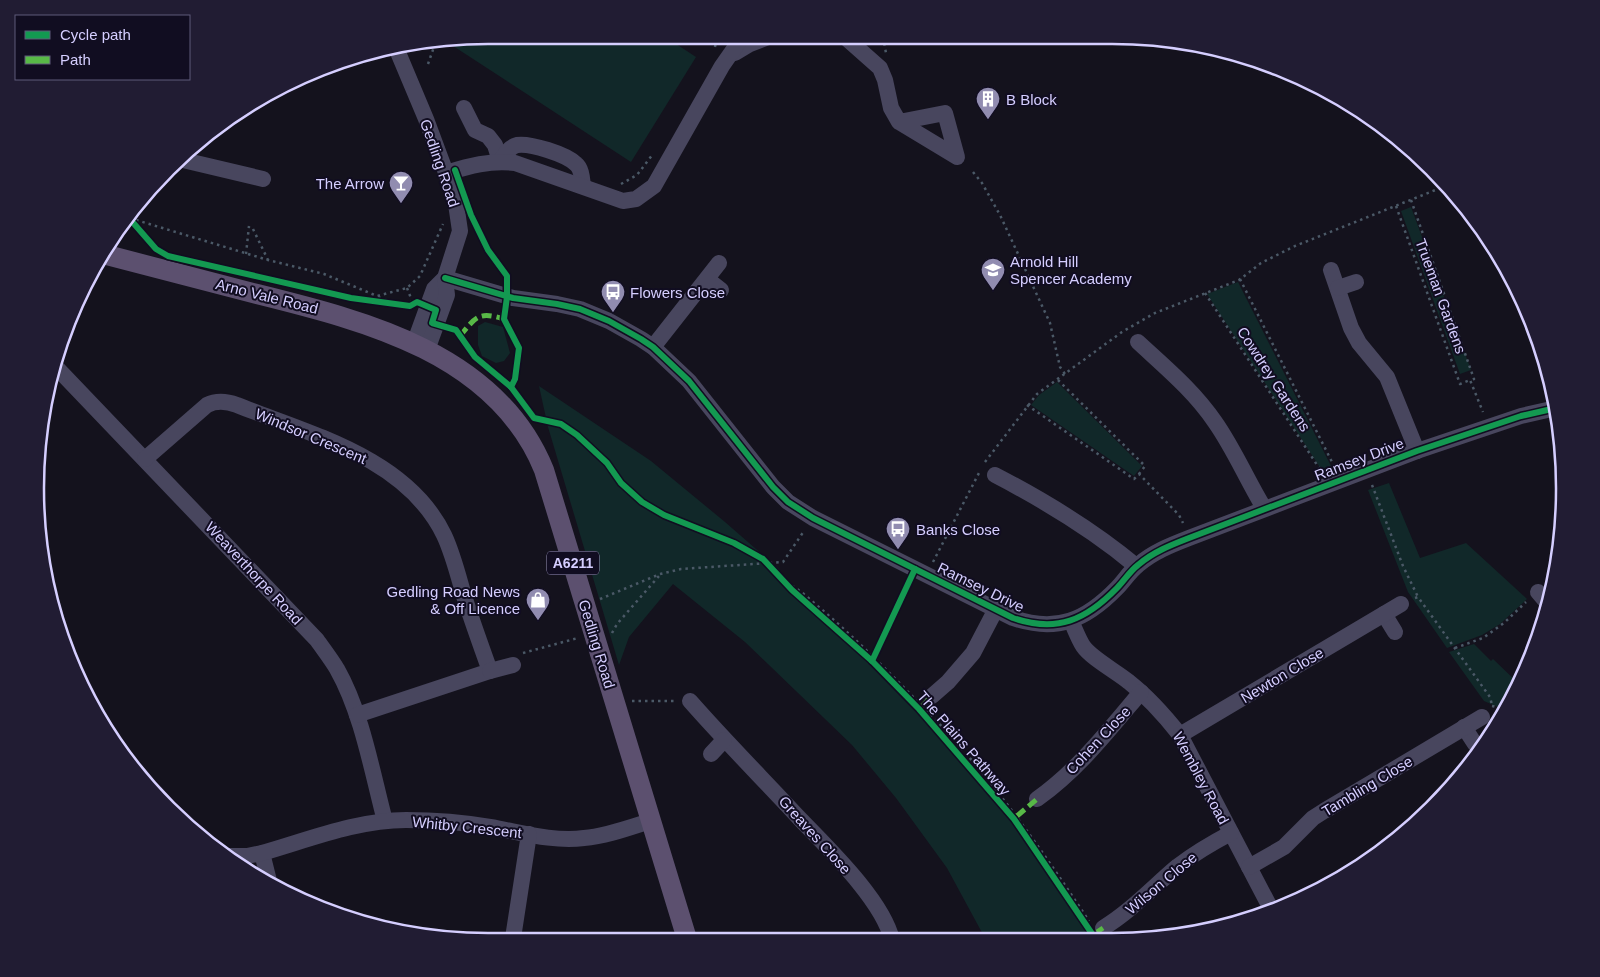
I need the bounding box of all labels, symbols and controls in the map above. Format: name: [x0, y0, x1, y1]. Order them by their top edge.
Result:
legend: [15, 15, 190, 80]
text: Cycle path: [60, 26, 131, 43]
text: Path: [60, 51, 91, 68]
building icon: B Block: [975, 86, 1001, 120]
place label: B Block: [1006, 91, 1057, 108]
street label: Gedling Road: [417, 117, 463, 209]
bar icon: The Arrow: [388, 170, 414, 204]
place label: The Arrow: [316, 175, 384, 192]
street label: Trueman Gardens: [1412, 236, 1470, 356]
place label: Arnold Hill Spencer Academy: [1010, 253, 1132, 287]
school or university icon: Arnold Hill Spencer Academy: [980, 257, 1006, 291]
street label: Arno Vale Road: [214, 275, 320, 317]
bus stop icon: Flowers Close: [600, 279, 626, 313]
place label: Flowers Close: [630, 284, 725, 301]
street label: Cowdrey Gardens: [1234, 324, 1314, 434]
street label: Windsor Crescent: [253, 405, 370, 467]
street label: Ramsey Drive: [1312, 434, 1406, 484]
bus stop icon: Banks Close: [885, 516, 911, 550]
street label: Weaverthorpe Road: [202, 518, 306, 628]
place label: Banks Close: [916, 521, 1000, 538]
road number: A6211: [547, 552, 599, 574]
street label: Ramsey Drive: [935, 559, 1027, 615]
place label: Gedling Road News & Off Licence: [387, 583, 520, 617]
shop icon: Gedling Road News & Off Licence: [525, 587, 551, 621]
street label: Gedling Road: [575, 598, 619, 690]
street label: Newton Close: [1238, 644, 1326, 706]
street label: The Plains Pathway: [914, 687, 1014, 799]
street label: Cohen Close: [1062, 702, 1134, 778]
street label: Wembley Road: [1169, 729, 1233, 827]
street label: Tambling Close: [1319, 752, 1415, 820]
street label: Greaves Close: [775, 792, 855, 878]
street label: Whitby Crescent: [411, 813, 523, 841]
street label: Wilson Close: [1122, 848, 1200, 918]

